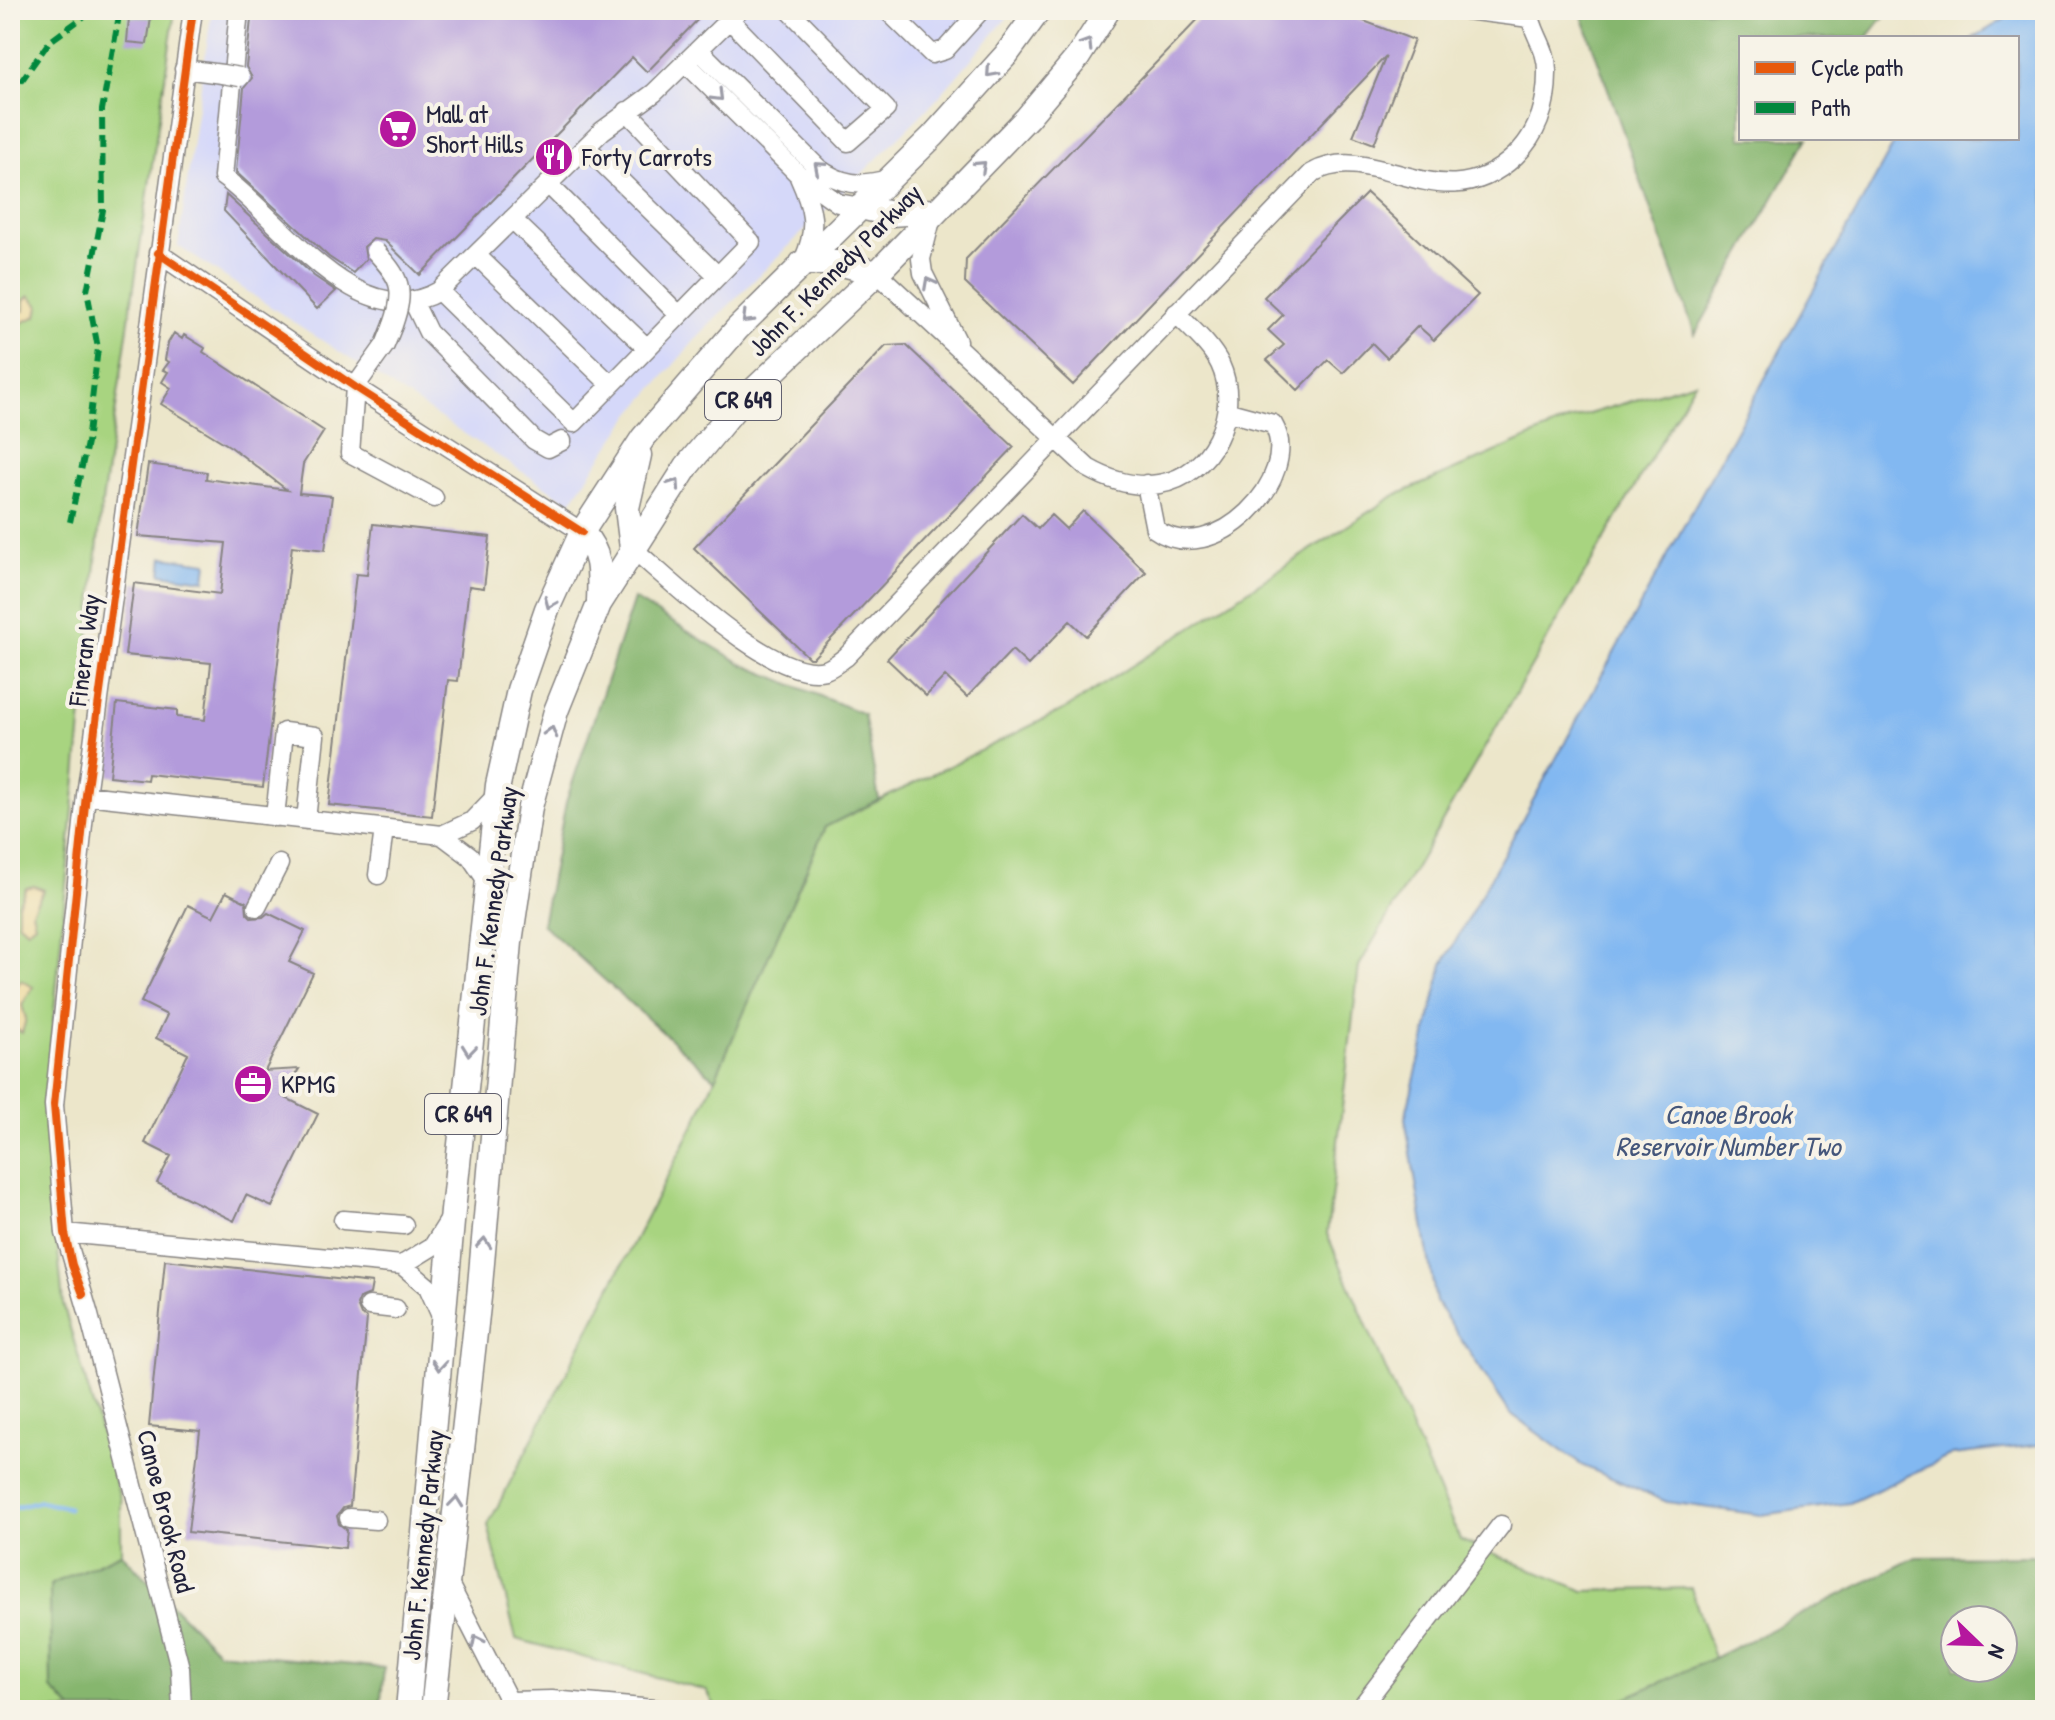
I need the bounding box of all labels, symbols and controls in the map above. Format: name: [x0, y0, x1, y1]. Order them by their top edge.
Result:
legend: [1739, 36, 2019, 140]
one-way arrow: [1077, 38, 1092, 53]
text: Cycle path: [1811, 51, 1903, 83]
one-way arrow: [986, 63, 1001, 77]
one-way arrow: [709, 87, 724, 101]
text: Path: [1811, 91, 1850, 123]
place label: Mall at Short Hills: [426, 96, 523, 161]
supermarket icon: Mall at Short Hills: [377, 108, 419, 150]
restaurant icon: Forty Carrots: [533, 136, 575, 178]
place label: Forty Carrots: [581, 139, 712, 174]
one-way arrow: [972, 161, 987, 175]
one-way arrow: [814, 162, 829, 177]
street label: John F. Kennedy Parkway: [740, 175, 929, 364]
one-way arrow: [924, 277, 939, 291]
one-way arrow: [742, 309, 757, 323]
road number: CR 649: [705, 380, 781, 420]
one-way arrow: [665, 478, 680, 492]
street label: Fineran Way: [59, 592, 108, 709]
one-way arrow: [543, 595, 559, 609]
one-way arrow: [541, 726, 558, 740]
street label: John F. Kennedy Parkway: [459, 784, 526, 1018]
one-way arrow: [461, 1044, 478, 1057]
office icon: KPMG: [232, 1063, 274, 1105]
place label: KPMG: [281, 1066, 336, 1101]
road number: CR 649: [425, 1094, 501, 1134]
water label: Canoe Brook Reservoir Number Two: [1616, 1095, 1842, 1165]
one-way arrow: [475, 1236, 492, 1249]
one-way arrow: [431, 1358, 448, 1371]
street label: Canoe Brook Road: [129, 1426, 204, 1596]
street label: John F. Kennedy Parkway: [393, 1428, 452, 1662]
one-way arrow: [447, 1495, 464, 1509]
north arrow: [1939, 1604, 2019, 1684]
one-way arrow: [471, 1634, 487, 1649]
text: N: [1981, 1641, 2014, 1663]

